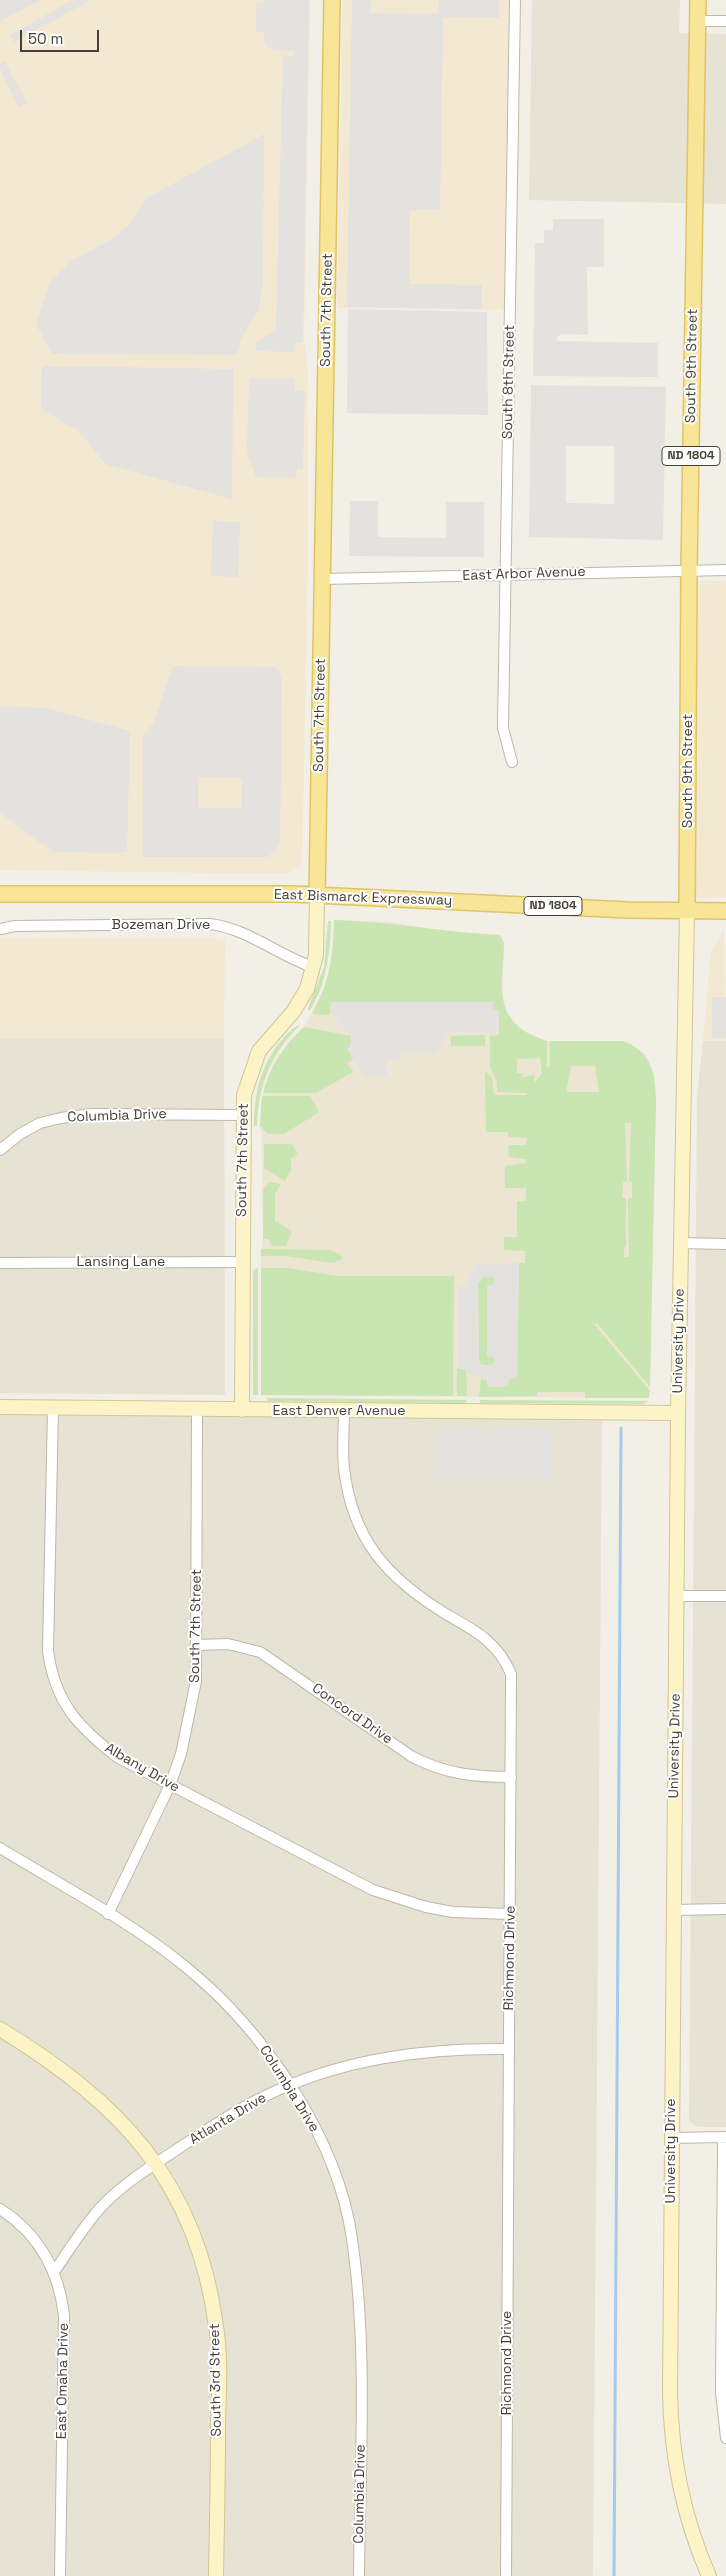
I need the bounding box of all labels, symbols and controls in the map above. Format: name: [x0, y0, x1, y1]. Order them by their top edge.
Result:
scale bar: [22, 20, 101, 52]
text: 50 m: [28, 29, 63, 48]
street label: South 7th Street: [318, 253, 336, 367]
street label: South 9th Street: [683, 309, 701, 423]
street label: South 8th Street: [500, 325, 518, 439]
road number: ND 1804: [662, 446, 720, 466]
street label: East Arbor Avenue: [462, 563, 586, 585]
street label: South 7th Street: [311, 658, 329, 772]
street label: South 9th Street: [680, 714, 696, 828]
street label: East Bismarck Expressway: [274, 886, 452, 910]
road number: ND 1804: [524, 896, 582, 916]
street label: Bozeman Drive: [112, 917, 210, 933]
street label: South 7th Street: [234, 1103, 252, 1217]
street label: Columbia Drive: [67, 1106, 167, 1126]
street label: Lansing Lane: [77, 1254, 165, 1270]
street label: University Drive: [670, 1288, 688, 1394]
street label: East Denver Avenue: [273, 1403, 405, 1419]
street label: South 7th Street: [187, 1569, 205, 1683]
street label: Concord Drive: [309, 1680, 395, 1748]
street label: University Drive: [666, 1693, 684, 1799]
street label: Albany Drive: [102, 1740, 182, 1796]
street label: Richmond Drive: [501, 1906, 519, 2010]
street label: Columbia Drive: [256, 2042, 322, 2136]
street label: Atlanta Drive: [187, 2090, 269, 2148]
street label: University Drive: [663, 2099, 679, 2203]
street label: Richmond Drive: [499, 2311, 515, 2415]
street label: East Omaha Drive: [54, 2323, 72, 2439]
street label: South 3rd Street: [207, 2323, 225, 2437]
street label: Columbia Drive: [351, 2444, 369, 2544]

